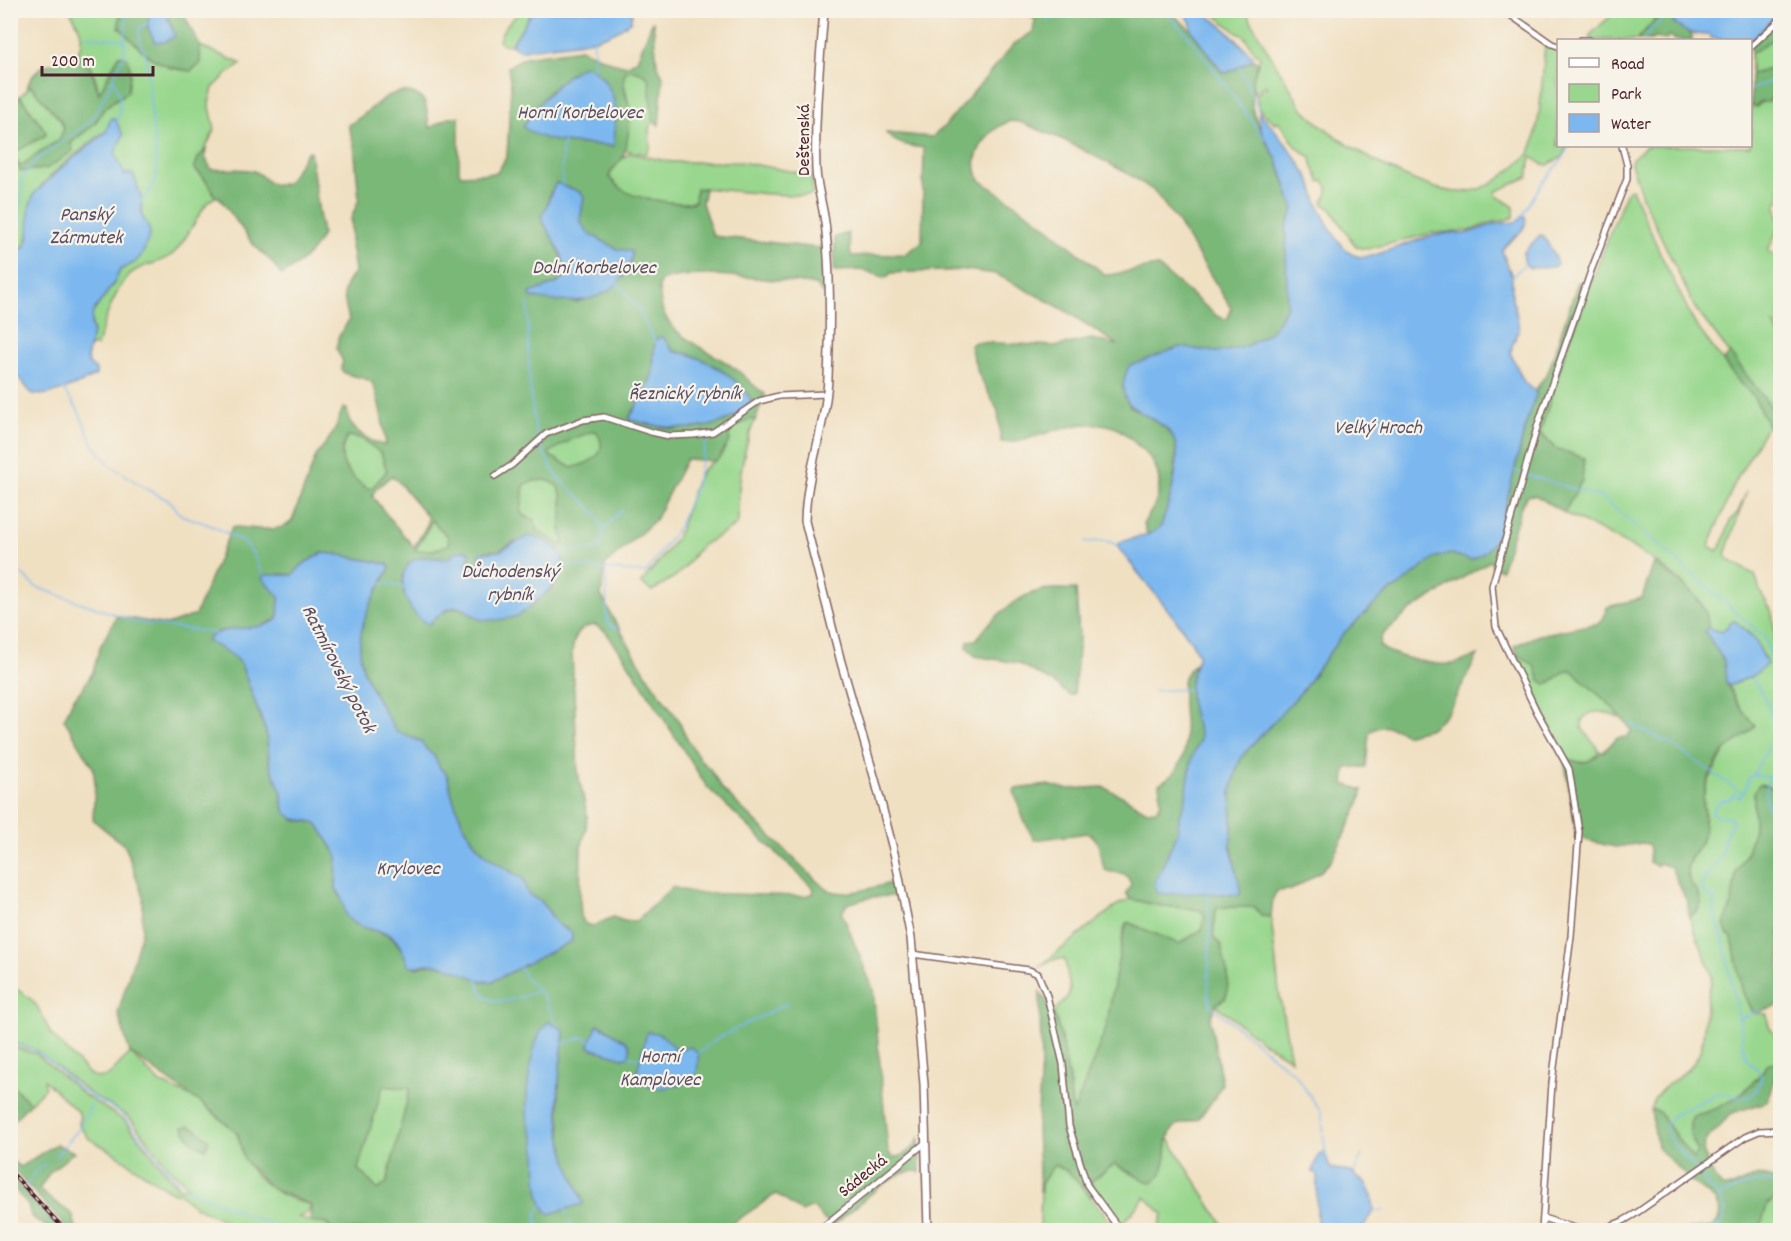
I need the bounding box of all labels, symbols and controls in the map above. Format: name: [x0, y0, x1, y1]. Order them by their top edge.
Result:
scale bar: [42, 39, 153, 77]
legend: [1557, 39, 1752, 147]
text: 200 m: [51, 50, 95, 75]
text: Road: [1611, 53, 1645, 78]
text: Park: [1611, 83, 1642, 108]
water label: Horní Korbelovec: [517, 100, 644, 128]
street label: Deštenská: [793, 104, 818, 176]
text: Water: [1611, 113, 1651, 138]
water label: Panský Zármutek: [50, 202, 124, 253]
water label: Dolní Korbelovec: [532, 255, 657, 283]
water label: Řeznický rybník: [629, 381, 743, 409]
water label: Velký Hroch: [1334, 415, 1423, 443]
water label: Důchodenský rybník: [461, 559, 561, 610]
water label: Ratmírovský potok: [293, 600, 383, 740]
water label: Krylovec: [376, 856, 441, 884]
water label: Horní Kamplovec: [620, 1044, 701, 1095]
street label: Sádecká: [834, 1149, 894, 1205]

